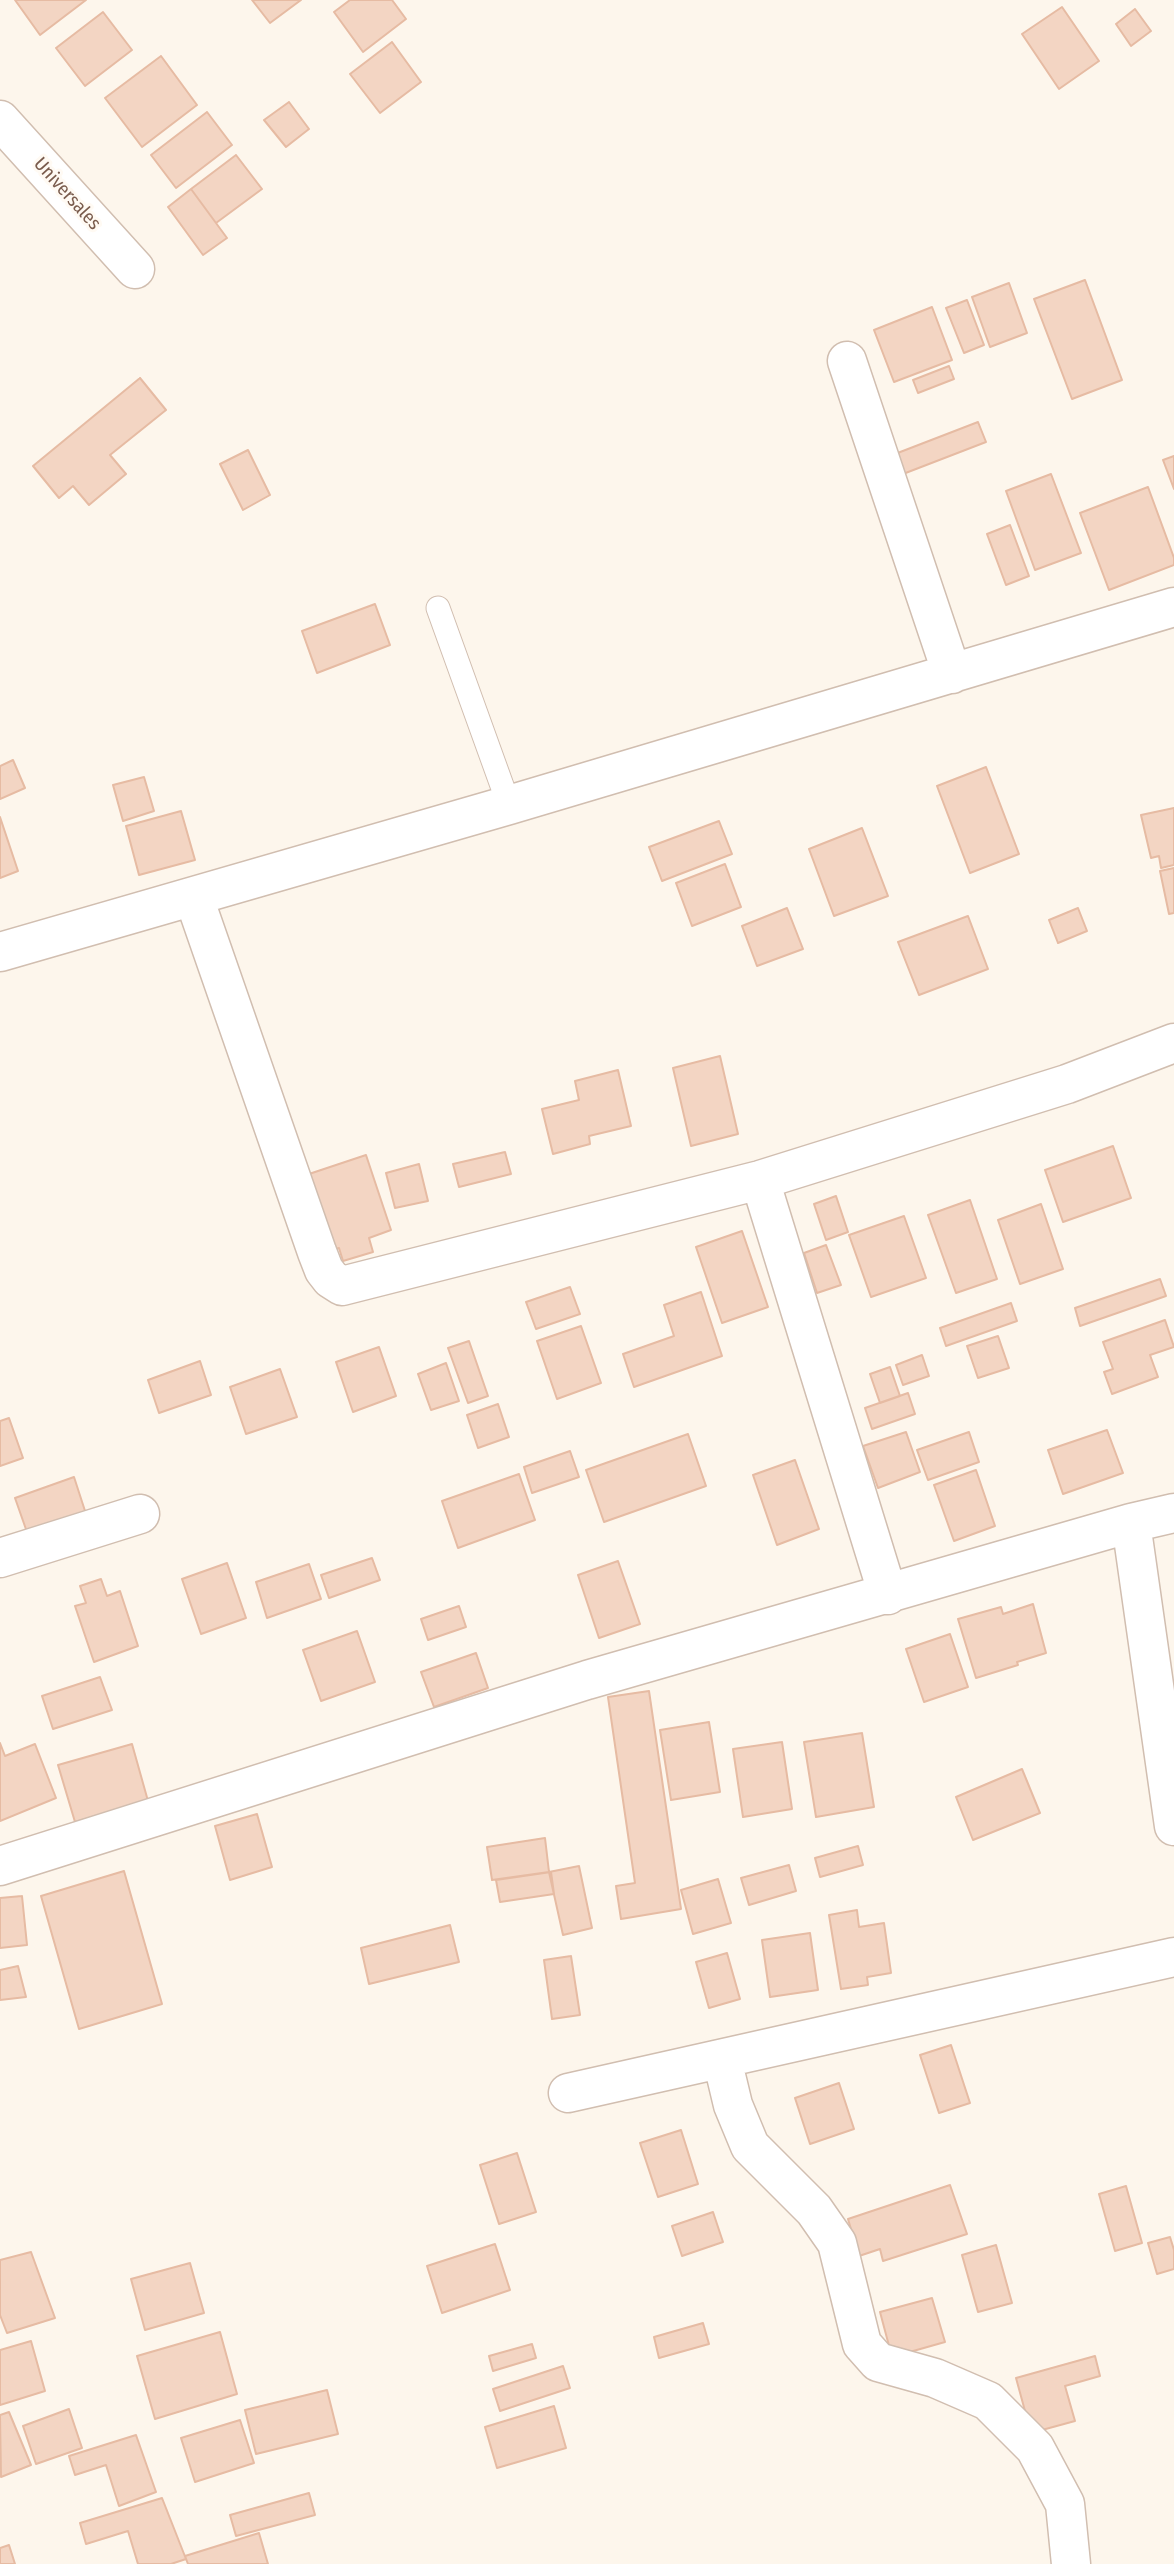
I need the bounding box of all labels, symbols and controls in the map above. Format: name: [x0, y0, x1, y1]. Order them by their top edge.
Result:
street label: Universales: [29, 153, 105, 235]

